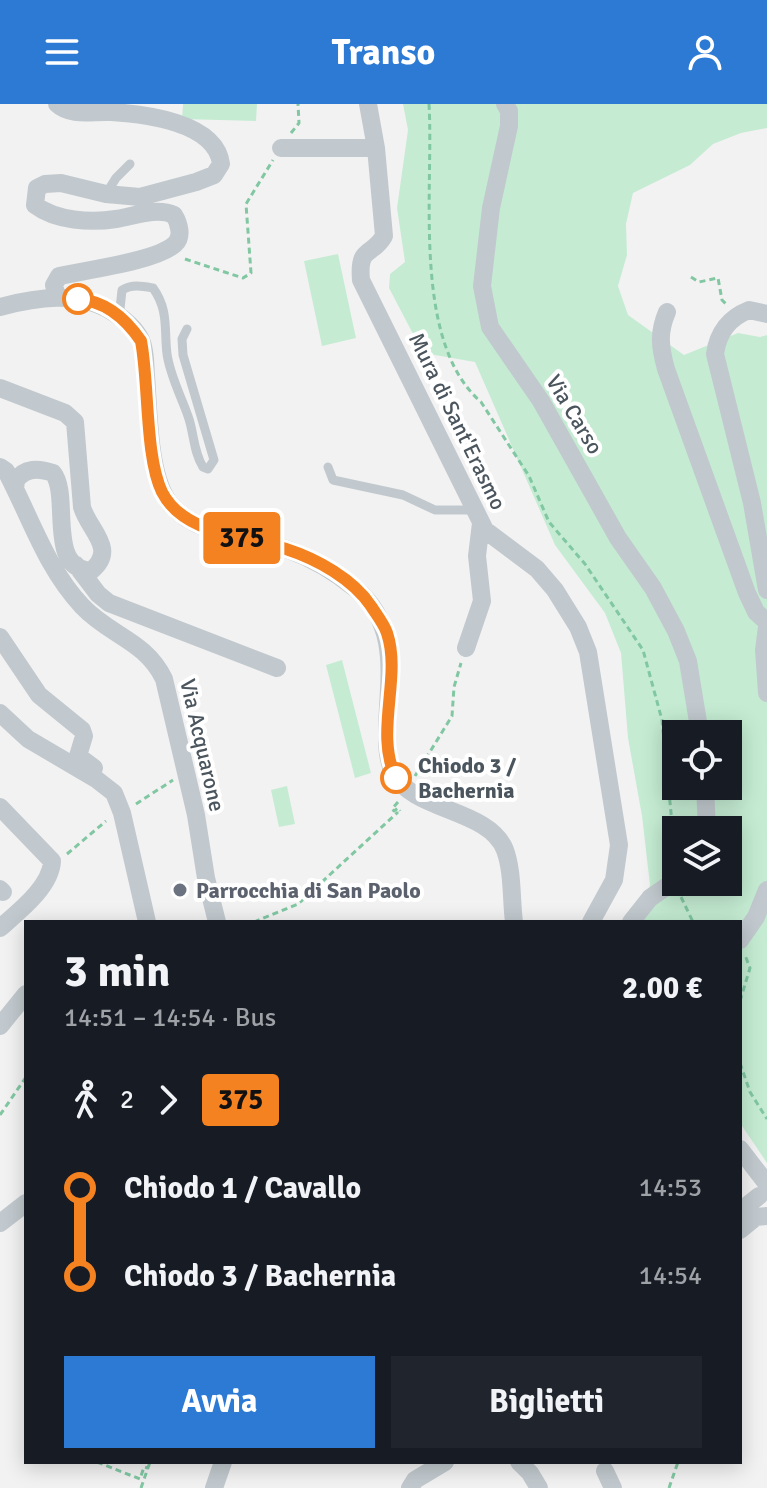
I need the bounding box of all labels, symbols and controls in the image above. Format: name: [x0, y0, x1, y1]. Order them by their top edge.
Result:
icon: menu: [40, 30, 84, 74]
text: Transo: [332, 30, 435, 75]
icon: person: [683, 30, 727, 74]
unlabelled marker: [63, 284, 93, 314]
street label: Mura di Sant'Erasmo: [403, 328, 512, 514]
street label: Via Carso: [540, 370, 609, 459]
line badge: 375: [196, 512, 288, 564]
text: 375: [219, 521, 265, 555]
street label: Via Acquarone: [174, 676, 231, 814]
map controls: [662, 720, 742, 896]
button: locate: [662, 720, 742, 800]
place label: Chiodo 3 / Bachernia: [418, 752, 516, 804]
marker: Chiodo 3 / Bachernia: [381, 763, 411, 793]
button: layers: [662, 816, 742, 896]
place label: Parrocchia di San Paolo: [196, 877, 421, 904]
marker: Parrocchia di San Paolo: [171, 881, 189, 899]
text: 3 min: [64, 945, 170, 999]
text: 2.00 €: [622, 970, 702, 1007]
text: 14:51 – 14:54 · Bus: [64, 1002, 276, 1034]
icon: walk: [64, 1078, 108, 1122]
icon: forward: [146, 1078, 190, 1122]
text: 375: [218, 1083, 263, 1117]
text: 2: [120, 1084, 134, 1116]
text: Chiodo 1 / Cavallo: [124, 1170, 361, 1207]
text: 14:53: [639, 1172, 702, 1204]
text: Chiodo 3 / Bachernia: [124, 1258, 396, 1295]
text: 14:54: [639, 1260, 702, 1292]
button: Avvia: [64, 1356, 375, 1448]
button: Biglietti: [391, 1356, 702, 1448]

